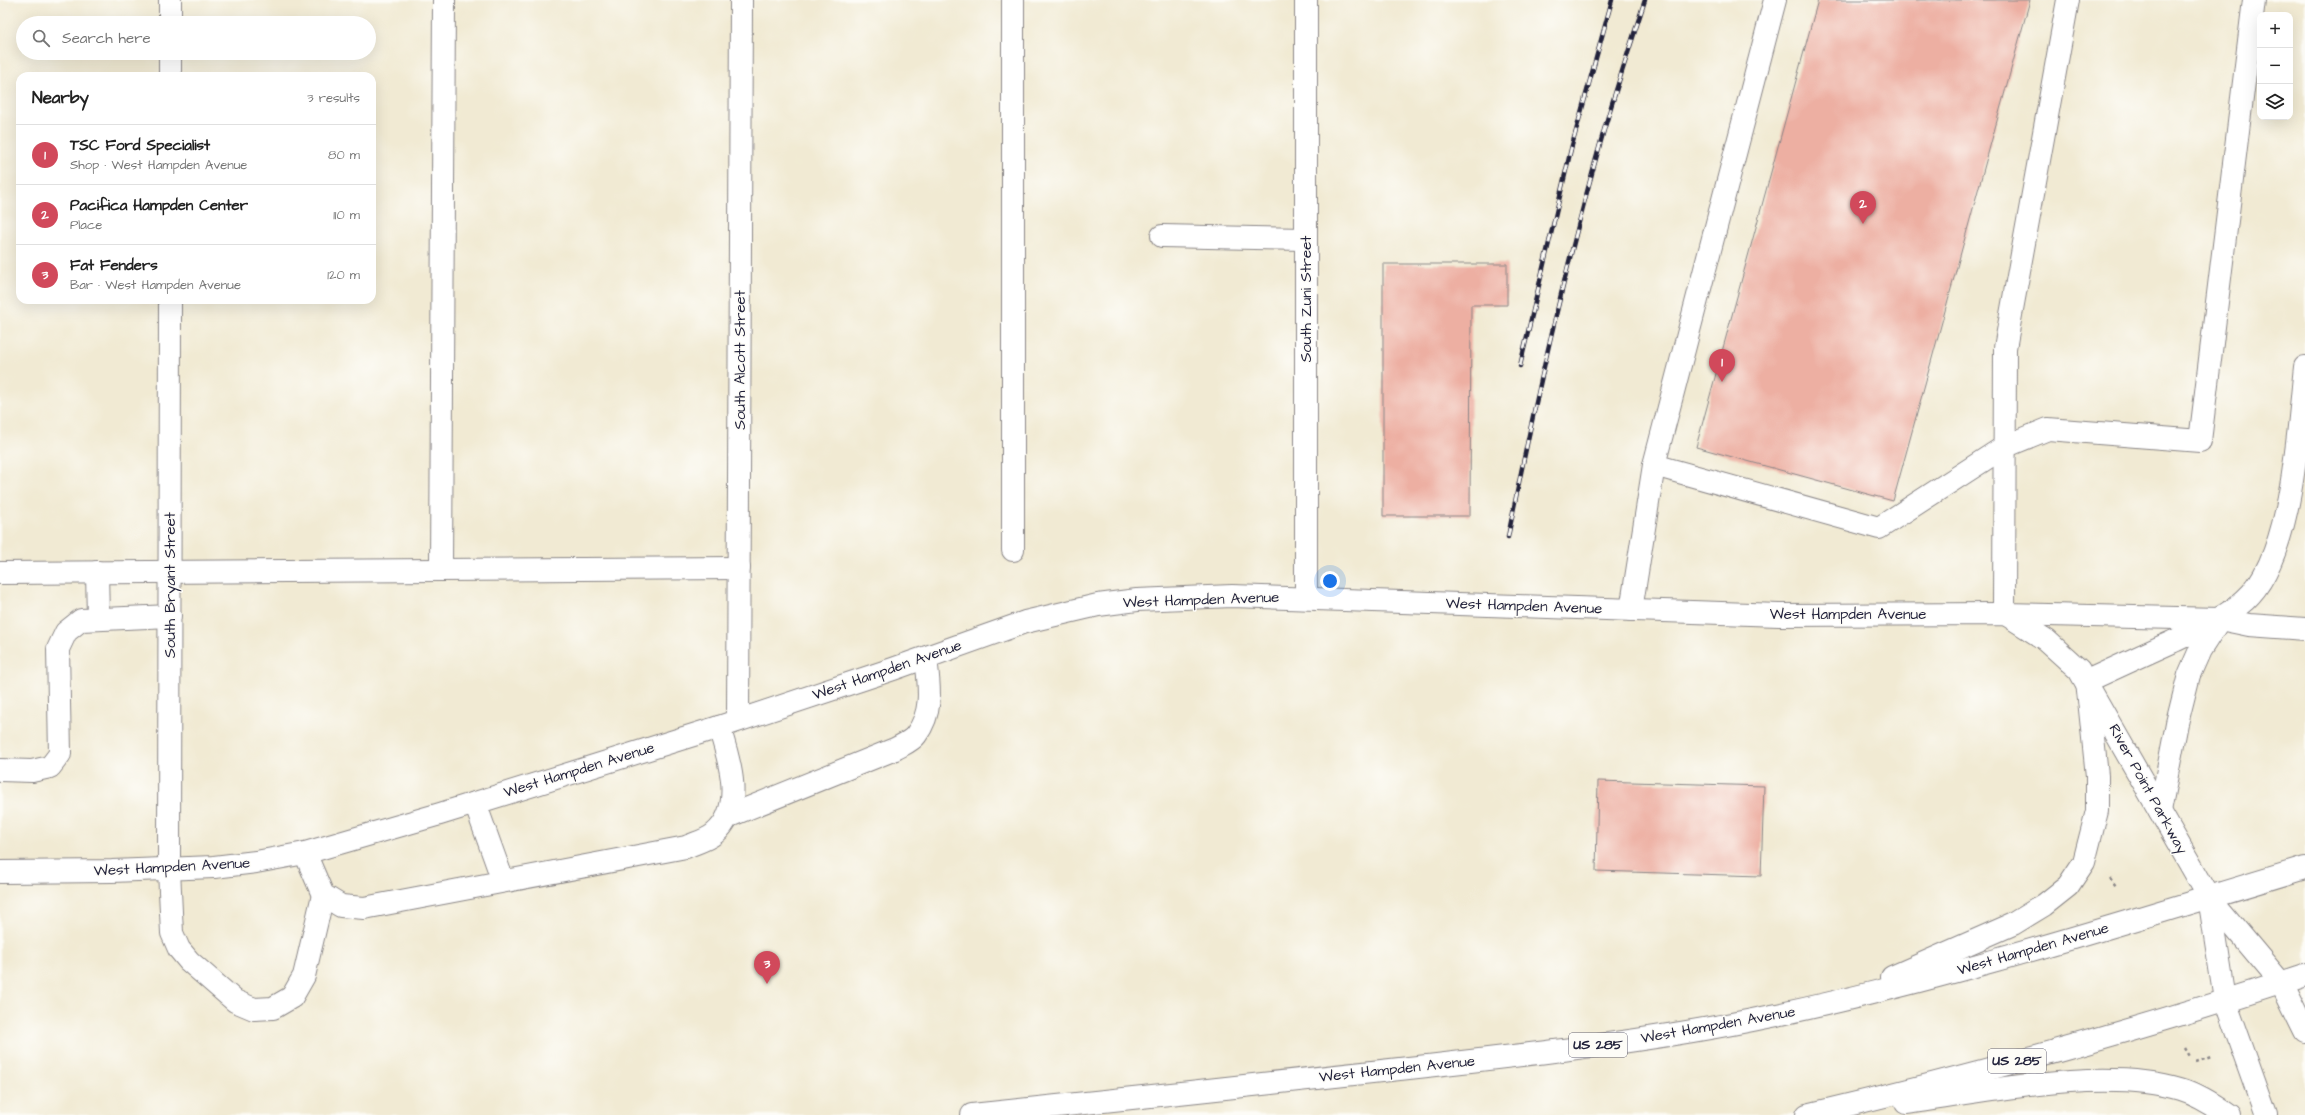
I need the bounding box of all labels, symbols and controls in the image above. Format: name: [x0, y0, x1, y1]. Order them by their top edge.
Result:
map controls: [2257, 12, 2293, 120]
button: +: [2257, 12, 2293, 48]
search box: [16, 16, 376, 60]
icon: search: [30, 27, 52, 49]
text: Search here: [62, 28, 151, 49]
button: −: [2257, 48, 2293, 84]
button: layers: [2257, 84, 2293, 120]
text: Nearby: [32, 86, 89, 110]
text: 3 results: [307, 89, 360, 107]
text: TSC Ford Specialist: [70, 135, 210, 156]
text: 1: [44, 146, 46, 164]
text: 80 m: [328, 146, 360, 164]
text: Shop · West Hampden Avenue: [70, 156, 247, 174]
pin: 2: [1850, 191, 1876, 224]
text: Pacifica Hampden Center: [70, 195, 248, 216]
text: 2: [41, 206, 49, 224]
text: 110 m: [333, 206, 360, 224]
text: Place: [70, 216, 102, 234]
street label: South Zuni Street: [1296, 236, 1317, 362]
text: Fat Fenders: [70, 255, 158, 276]
text: 3: [42, 266, 48, 284]
text: 120 m: [327, 266, 360, 284]
text: Bar · West Hampden Avenue: [70, 276, 241, 294]
street label: South Alcott Street: [730, 290, 751, 430]
pin: 1: [1709, 349, 1735, 382]
street label: South Bryant Street: [160, 512, 182, 658]
your location: [1320, 571, 1340, 591]
street label: West Hampden Avenue: [1122, 587, 1280, 613]
street label: West Hampden Avenue: [1445, 593, 1603, 619]
street label: West Hampden Avenue: [1770, 604, 1926, 625]
street label: West Hampden Avenue: [810, 635, 964, 705]
street label: River Point Parkway: [2103, 720, 2192, 858]
street label: West Hampden Avenue: [501, 737, 657, 803]
street label: West Hampden Avenue: [93, 852, 251, 882]
street label: West Hampden Avenue: [1955, 917, 2111, 981]
pin: 3: [754, 951, 780, 984]
street label: West Hampden Avenue: [1639, 1001, 1797, 1049]
road number: US 285: [1569, 1033, 1627, 1057]
road number: US 285: [1988, 1049, 2046, 1073]
street label: West Hampden Avenue: [1318, 1050, 1476, 1088]

